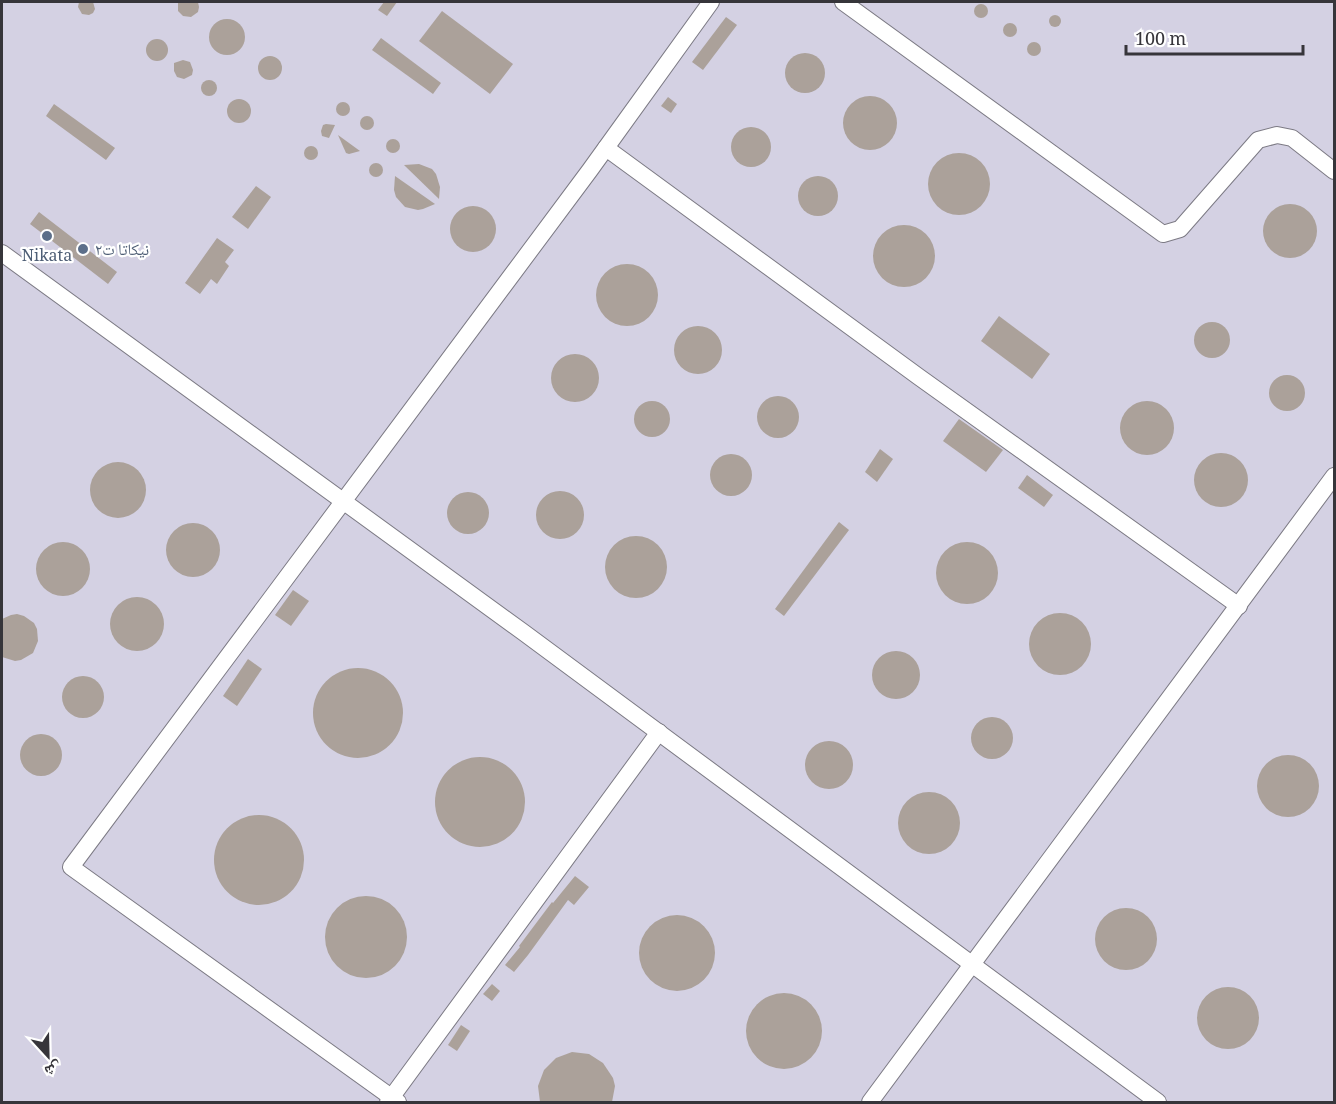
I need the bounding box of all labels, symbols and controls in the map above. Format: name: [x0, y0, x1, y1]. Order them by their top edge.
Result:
scale bar: [1126, 18, 1303, 56]
text: 100 m: [1135, 26, 1186, 56]
marker: Nikata: [40, 229, 54, 243]
place label: نيكاتا ت٢: [95, 238, 149, 265]
marker: نيكاتا ت٢: [76, 242, 90, 256]
place label: Nikata: [22, 244, 72, 271]
north arrow: [18, 1026, 78, 1086]
text: ش: [40, 1052, 66, 1083]

